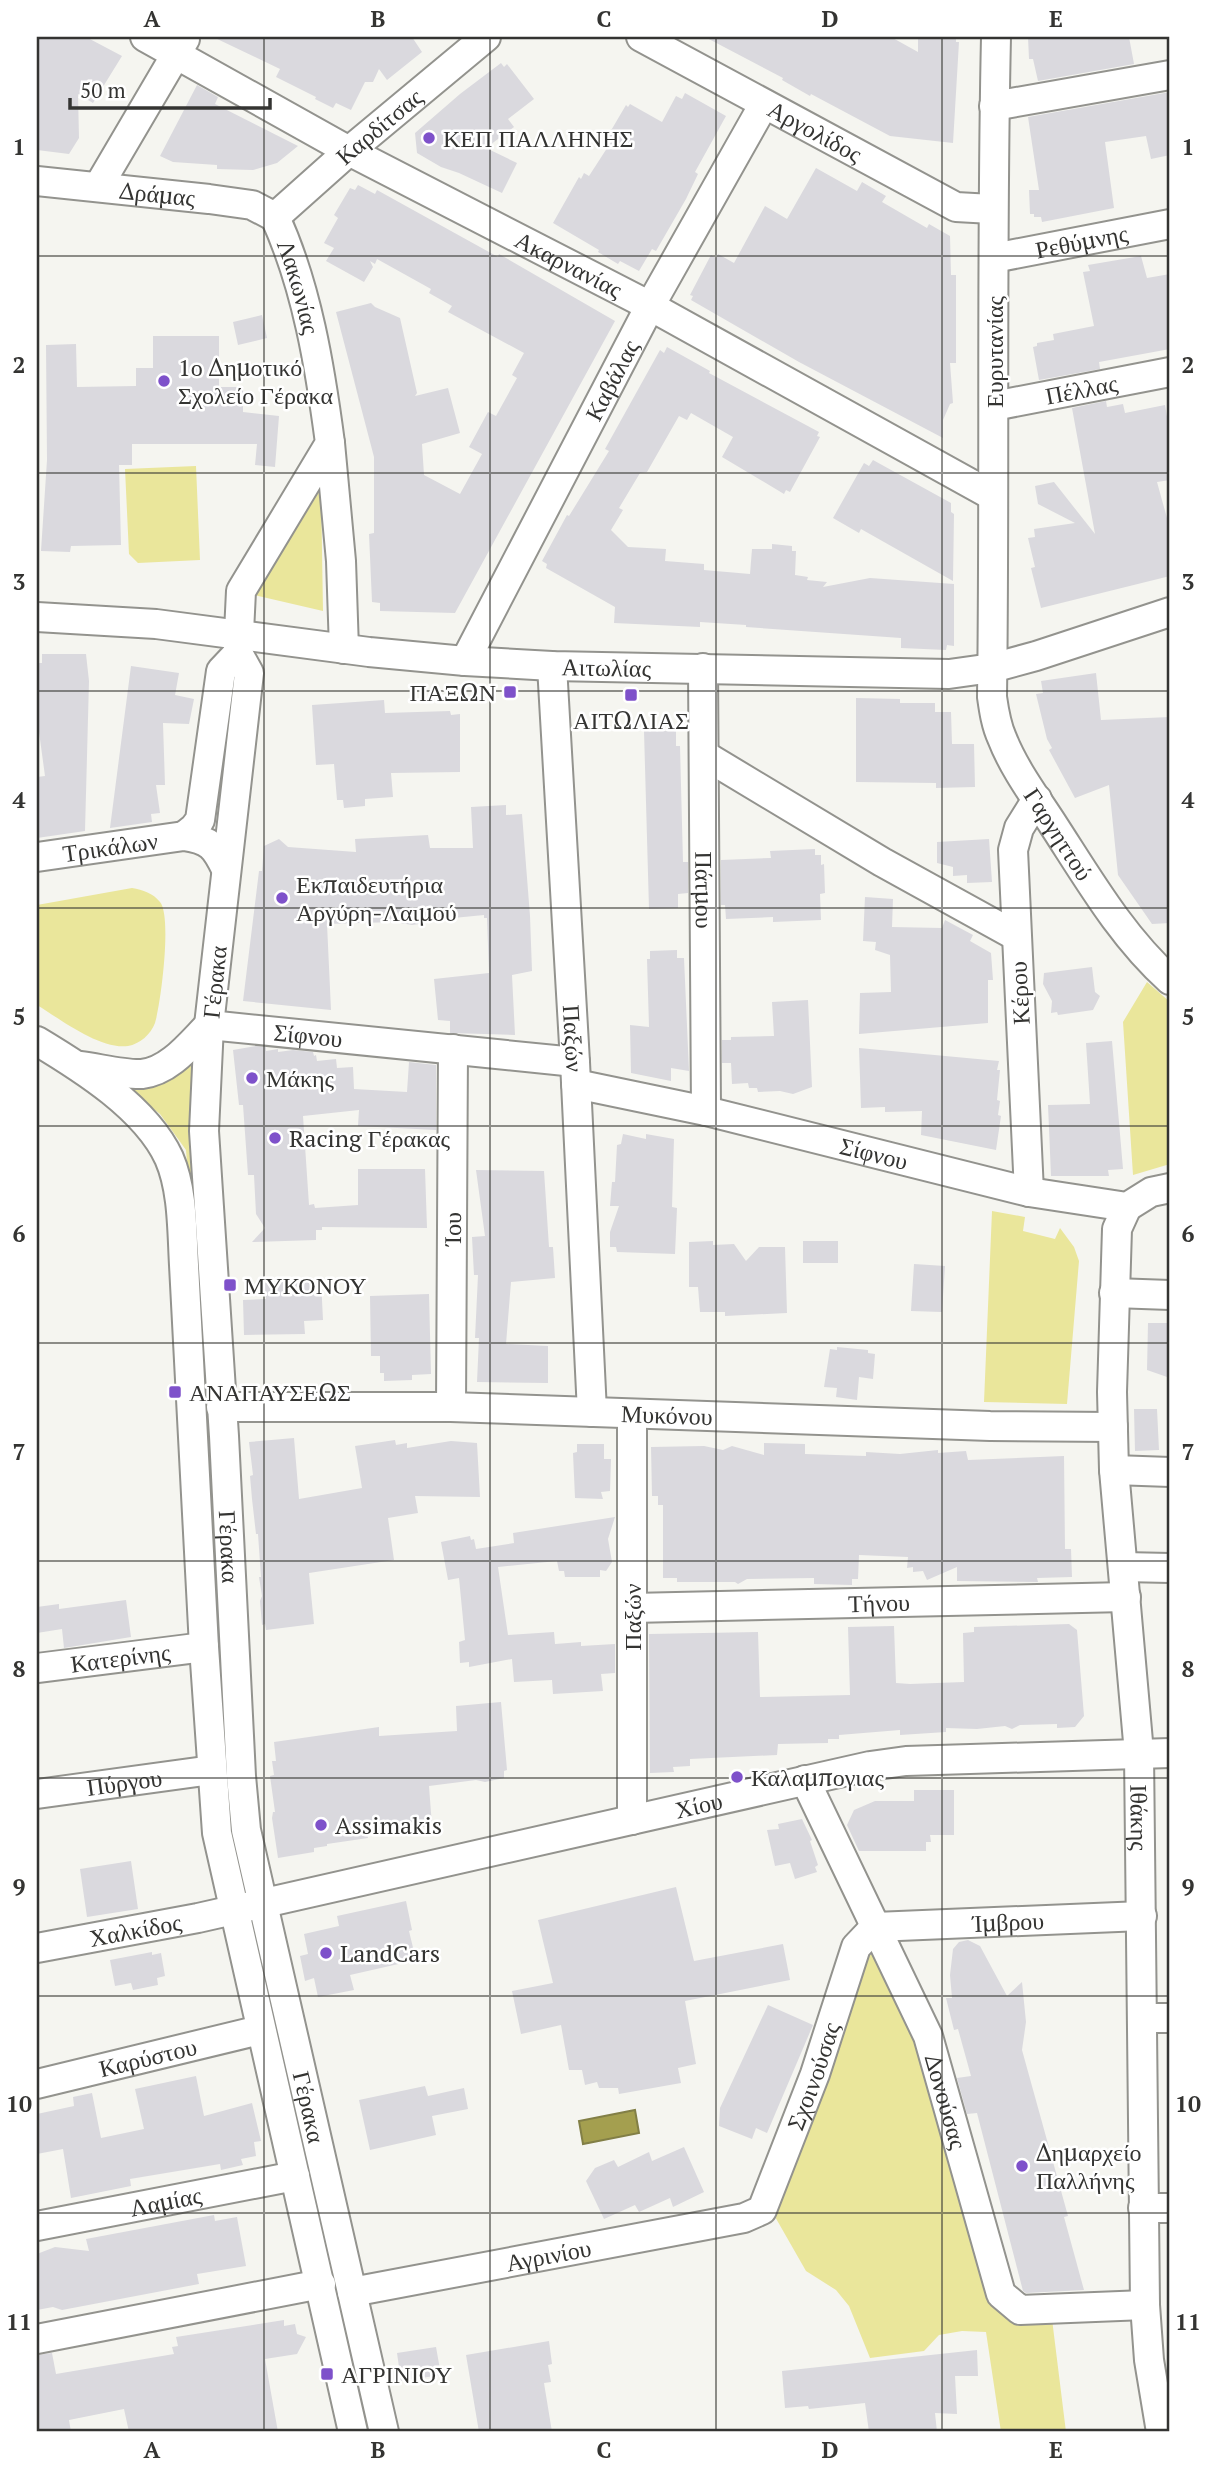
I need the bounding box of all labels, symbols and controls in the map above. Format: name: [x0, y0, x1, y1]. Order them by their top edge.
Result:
text: A: [144, 3, 161, 34]
text: B: [371, 3, 386, 34]
text: C: [597, 3, 612, 34]
text: D: [822, 3, 839, 34]
text: E: [1049, 3, 1063, 34]
scale bar: [70, 66, 270, 110]
text: 50 m: [80, 76, 126, 104]
street label: Καρδίτσας: [329, 80, 429, 172]
street label: Αργολίδος: [762, 93, 869, 170]
place label: ΚΕΠ ΠΑΛΛΗΝΗΣ: [443, 122, 634, 154]
marker: ΚΕΠ ΠΑΛΛΗΝΗΣ: [421, 130, 437, 146]
text: 1: [13, 131, 26, 162]
text: 1: [1182, 131, 1195, 162]
street label: Δράμας: [118, 174, 197, 214]
street label: Ρεθύμνης: [1032, 216, 1131, 266]
street label: Ακαρνανίας: [510, 223, 628, 305]
street label: Λακωνίας: [270, 235, 328, 337]
street label: Ευρυτανίας: [978, 296, 1010, 408]
street label: Καβάλας: [577, 333, 646, 426]
text: 2: [13, 349, 26, 380]
text: 2: [1182, 349, 1195, 380]
place label: 1ο Δημοτικό Σχολείο Γέρακα: [178, 351, 333, 411]
street label: Πέλλας: [1043, 366, 1121, 412]
marker: 1ο Δημοτικό Σχολείο Γέρακα: [156, 373, 172, 389]
text: 3: [13, 566, 26, 597]
text: 3: [1182, 566, 1195, 597]
street label: Αιτωλίας: [561, 650, 652, 684]
place label: ΠΑΞΩΝ: [409, 676, 496, 708]
marker: ΠΑΞΩΝ: [502, 684, 518, 700]
marker: ΑΙΤΩΛΙΑΣ: [623, 687, 639, 703]
place label: ΑΙΤΩΛΙΑΣ: [573, 704, 689, 736]
street label: Γαργηττού: [1017, 781, 1101, 887]
text: 4: [13, 784, 26, 815]
text: 4: [1182, 784, 1195, 815]
street label: Τρικάλων: [61, 824, 160, 869]
street label: Πάτμου: [688, 851, 721, 929]
place label: Εκπαιδευτήρια Αργύρη-Λαιμού: [296, 868, 457, 928]
marker: Εκπαιδευτήρια Αργύρη-Λαιμού: [274, 890, 290, 906]
street label: Γέρακα: [194, 944, 234, 1020]
street label: Κέρου: [1001, 961, 1037, 1025]
text: 5: [13, 1001, 26, 1032]
text: 5: [1182, 1001, 1195, 1032]
street label: Παξών: [556, 1004, 591, 1073]
street label: Σίφνου: [272, 1016, 344, 1054]
place label: Μάκης: [266, 1062, 335, 1094]
marker: Μάκης: [244, 1070, 260, 1086]
place label: Racing Γέρακας: [289, 1122, 450, 1154]
street label: Σίφνου: [837, 1129, 911, 1177]
marker: Racing Γέρακας: [267, 1130, 283, 1146]
street label: Ίου: [436, 1212, 468, 1247]
text: 6: [13, 1218, 26, 1249]
text: 6: [1182, 1218, 1195, 1249]
place label: ΜΥΚΟΝΟΥ: [244, 1269, 366, 1301]
marker: ΜΥΚΟΝΟΥ: [222, 1277, 238, 1293]
place label: ΑΝΑΠΑΥΣΕΩΣ: [189, 1376, 351, 1408]
marker: ΑΝΑΠΑΥΣΕΩΣ: [167, 1384, 183, 1400]
street label: Μυκόνου: [621, 1397, 713, 1432]
text: 7: [13, 1436, 26, 1467]
text: 7: [1182, 1436, 1195, 1467]
street label: Γέρακα: [212, 1510, 247, 1584]
street label: Παξών: [616, 1583, 648, 1651]
street label: Τήνου: [848, 1586, 910, 1619]
street label: Κατερίνης: [69, 1635, 173, 1680]
text: 8: [13, 1653, 26, 1684]
text: 8: [1182, 1653, 1195, 1684]
street label: Πύργου: [85, 1761, 164, 1803]
place label: Καλαμπογιας: [751, 1761, 884, 1793]
marker: Καλαμπογιας: [729, 1769, 745, 1785]
street label: Χίου: [672, 1784, 725, 1826]
street label: Ιθάκης: [1123, 1784, 1156, 1851]
place label: Assimakis: [335, 1809, 442, 1841]
marker: Assimakis: [313, 1817, 329, 1833]
text: 9: [13, 1871, 26, 1902]
text: 9: [1182, 1871, 1195, 1902]
street label: Ίμβρου: [971, 1904, 1045, 1939]
street label: Χαλκίδος: [87, 1905, 184, 1954]
place label: LandCars: [340, 1937, 440, 1969]
marker: LandCars: [318, 1945, 334, 1961]
street label: Σχοινούσας: [779, 2018, 847, 2135]
street label: Καρύστου: [96, 2030, 200, 2084]
street label: Δονούσας: [918, 2050, 975, 2153]
street label: Γέρακα: [286, 2068, 333, 2147]
text: 10: [6, 2088, 32, 2119]
text: 10: [1175, 2088, 1201, 2119]
place label: Δημαρχείο Παλλήνης: [1036, 2136, 1142, 2196]
marker: Δημαρχείο Παλλήνης: [1014, 2158, 1030, 2174]
street label: Λαμίας: [127, 2178, 205, 2224]
street label: Αγρινίου: [503, 2231, 594, 2279]
text: 11: [6, 2306, 32, 2337]
text: 11: [1175, 2306, 1201, 2337]
place label: ΑΓΡΙΝΙΟΥ: [341, 2358, 452, 2390]
marker: ΑΓΡΙΝΙΟΥ: [319, 2366, 335, 2382]
text: A: [144, 2434, 161, 2465]
text: B: [371, 2434, 386, 2465]
text: C: [597, 2434, 612, 2465]
text: D: [822, 2434, 839, 2465]
text: E: [1049, 2434, 1063, 2465]

